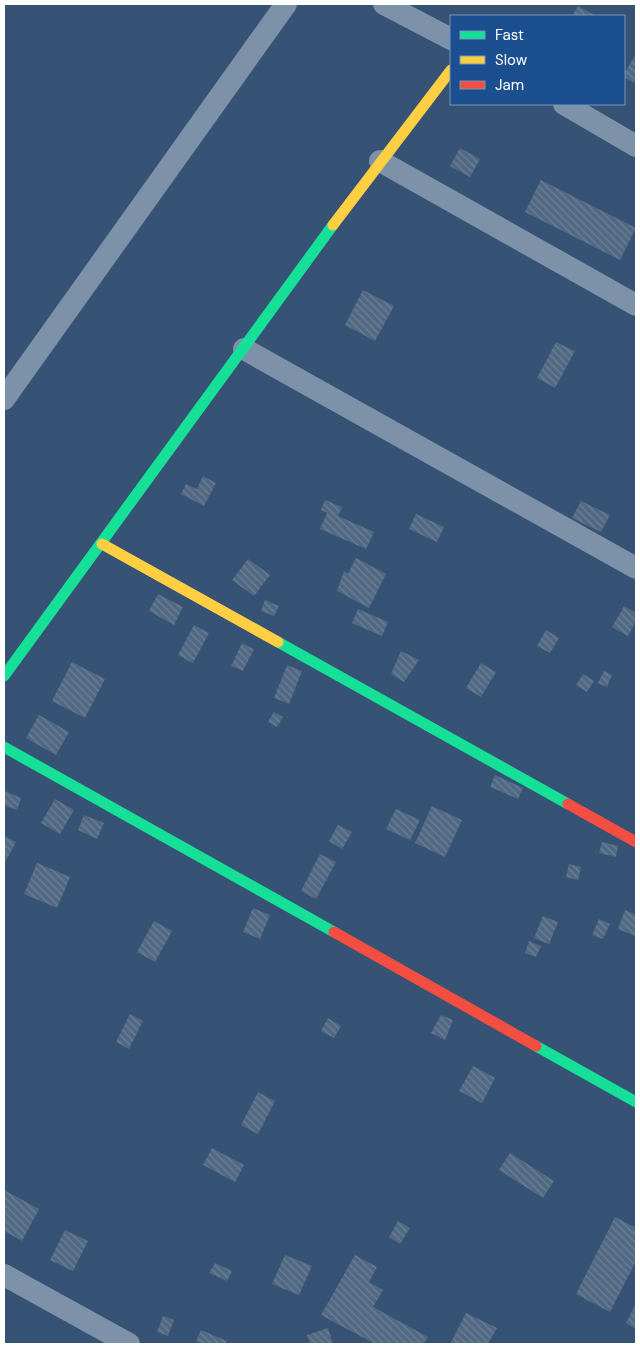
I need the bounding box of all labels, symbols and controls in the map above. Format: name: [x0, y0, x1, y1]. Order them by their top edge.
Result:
legend: [450, 15, 625, 105]
text: Fast: [495, 25, 524, 45]
text: Slow: [495, 50, 528, 70]
text: Jam: [495, 75, 524, 95]

